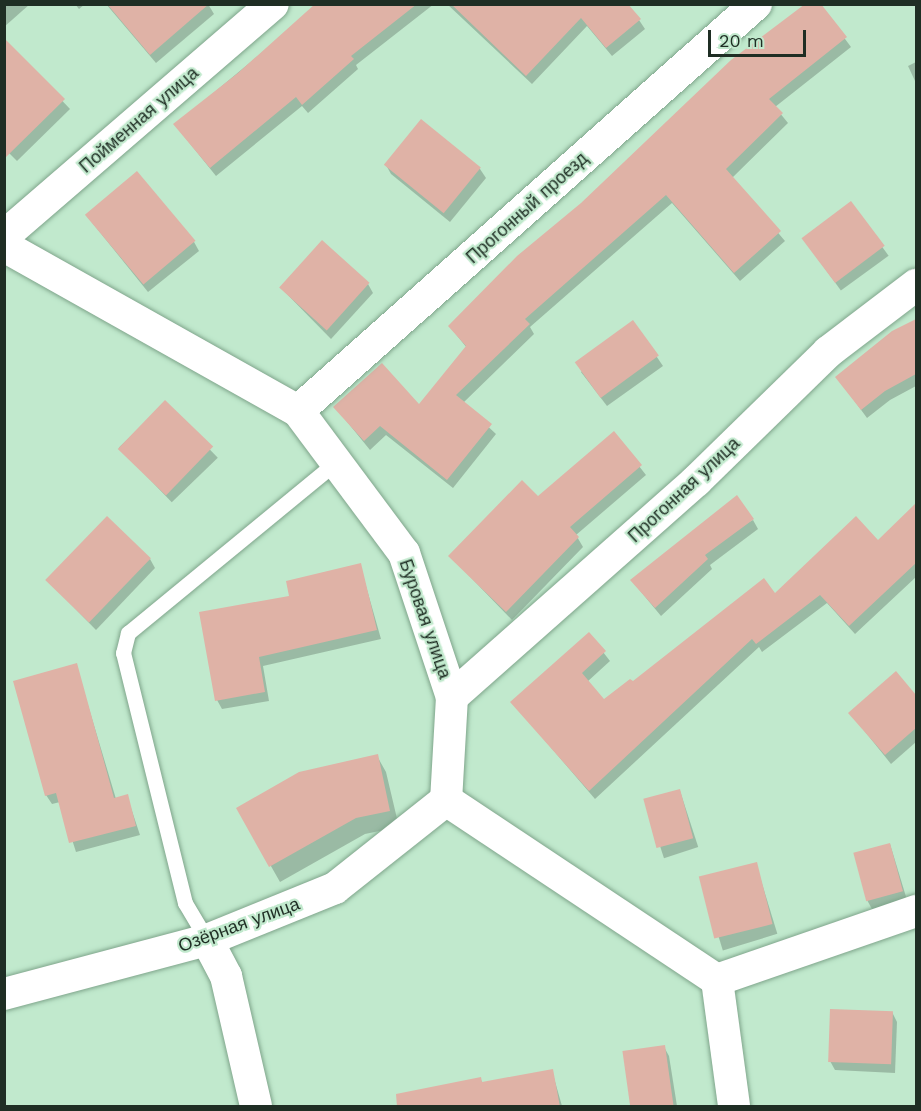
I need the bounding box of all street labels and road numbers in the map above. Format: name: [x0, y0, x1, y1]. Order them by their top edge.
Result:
street label: Пойменная улица: [75, 62, 203, 178]
street label: Прогонный проезд: [462, 148, 592, 268]
street label: Прогонная улица: [624, 433, 744, 547]
street label: Буровая улица: [394, 556, 456, 682]
street label: Озёрная улица: [175, 893, 303, 957]

